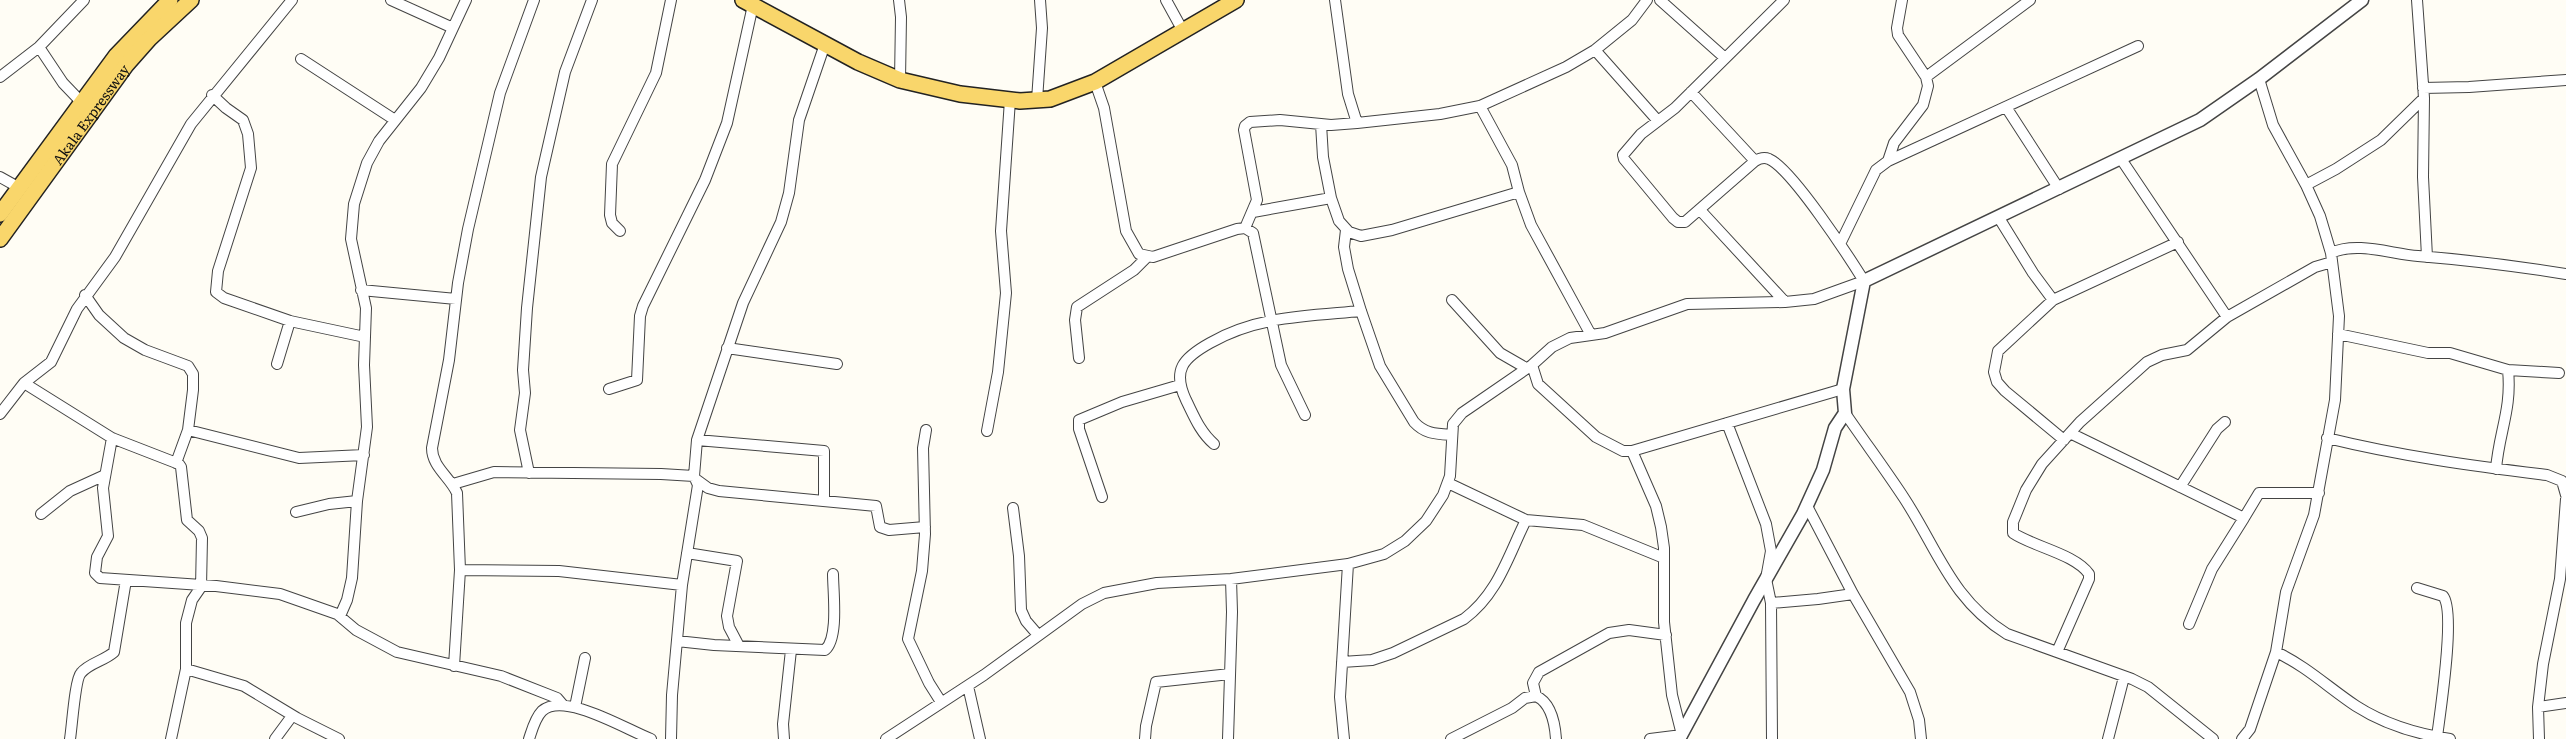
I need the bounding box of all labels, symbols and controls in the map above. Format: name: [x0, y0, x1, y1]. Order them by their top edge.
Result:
street label: Akala Expressway: [47, 59, 134, 169]

